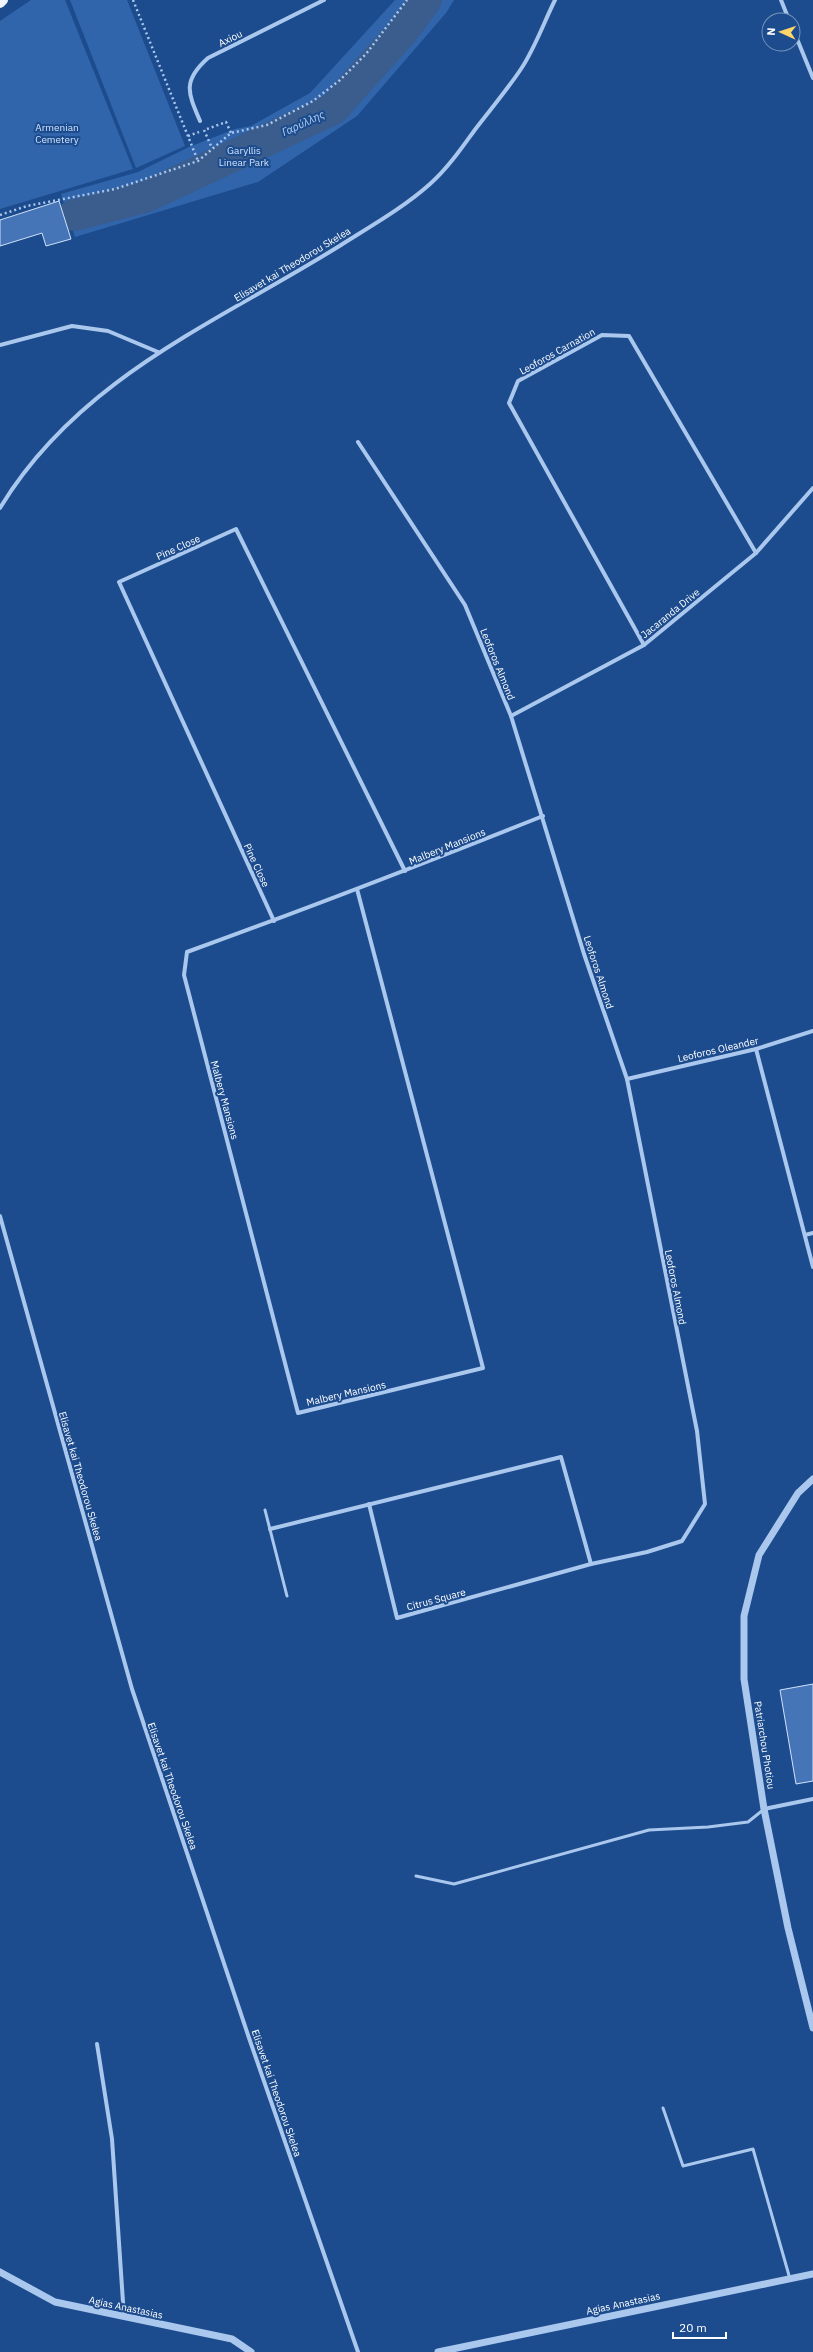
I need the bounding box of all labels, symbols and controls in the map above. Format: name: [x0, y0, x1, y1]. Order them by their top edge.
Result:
north arrow: [761, 12, 801, 52]
street label: Axiou: [216, 27, 244, 50]
text: N: [764, 27, 778, 36]
water label: Γαρύλλης: [279, 107, 327, 139]
park label: Armenian Cemetery: [35, 121, 79, 146]
park label: Garyllis Linear Park: [219, 144, 270, 169]
street label: Elisavet kai Theodorou Skelea: [232, 224, 354, 304]
street label: Leoforos Carnation: [517, 325, 597, 378]
street label: Pine Close: [154, 532, 203, 563]
street label: Jacaranda Drive: [638, 585, 703, 641]
street label: Leoforos Almond: [477, 626, 518, 702]
street label: Malbery Mansions: [407, 825, 487, 868]
street label: Pine Close: [241, 841, 273, 890]
street label: Leoforos Almond: [581, 934, 616, 1010]
street label: Leoforos Oleander: [676, 1034, 760, 1065]
street label: Malbery Mansions: [208, 1059, 241, 1141]
street label: Leoforos Almond: [662, 1248, 689, 1326]
street label: Malbery Mansions: [305, 1378, 387, 1409]
street label: Elisavet kai Theodorou Skelea: [56, 1410, 105, 1543]
street label: Citrus Square: [405, 1585, 468, 1614]
street label: Patriarchou Photiou: [751, 1700, 778, 1790]
street label: Elisavet kai Theodorou Skelea: [145, 1721, 201, 1852]
street label: Elisavet kai Theodorou Skelea: [249, 2028, 305, 2159]
street label: Agias Anastasias: [585, 2289, 661, 2318]
street label: Agias Anastasias: [88, 2293, 164, 2322]
scale bar: [673, 2314, 726, 2340]
text: 20 m: [679, 2320, 707, 2335]

